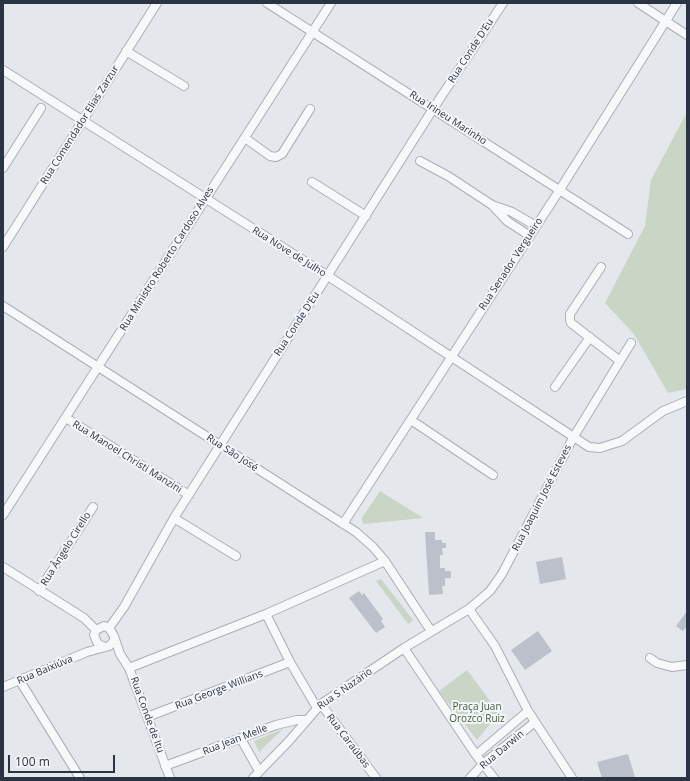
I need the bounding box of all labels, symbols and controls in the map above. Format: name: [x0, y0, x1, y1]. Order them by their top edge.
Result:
street label: Rua Conde D'Eu: [446, 17, 496, 85]
street label: Rua Comendador Elias Zarzur: [38, 63, 122, 187]
street label: Rua Irineu Marinho: [407, 89, 489, 147]
street label: Rua Ministro Roberto Cardoso Alves: [118, 185, 216, 333]
street label: Rua Senador Vergueiro: [477, 216, 545, 312]
street label: Rua Nove de Julho: [250, 224, 328, 280]
street label: Rua Conde D'Eu: [272, 290, 322, 358]
street label: Rua Manoel Christi Manzini: [70, 418, 184, 496]
street label: Rua São José: [204, 432, 260, 474]
street label: Rua Joaquim José Esteves: [510, 443, 574, 553]
street label: Rua Ângelo Cirello: [38, 510, 94, 588]
street label: Rua Baixiúva: [15, 653, 75, 687]
street label: Rua S Nazário: [315, 666, 375, 712]
street label: Rua George Willians: [173, 668, 265, 712]
street label: Rua Conde de Itu: [128, 675, 166, 755]
park label: Praça Juan Orozco Ruiz: [449, 701, 505, 724]
street label: Rua Caraúbas: [324, 712, 372, 770]
street label: Rua Jean Melle: [201, 722, 269, 758]
street label: Rua Darwin: [478, 728, 526, 772]
scale bar: [10, 747, 117, 773]
text: 100 m: [15, 753, 50, 770]

